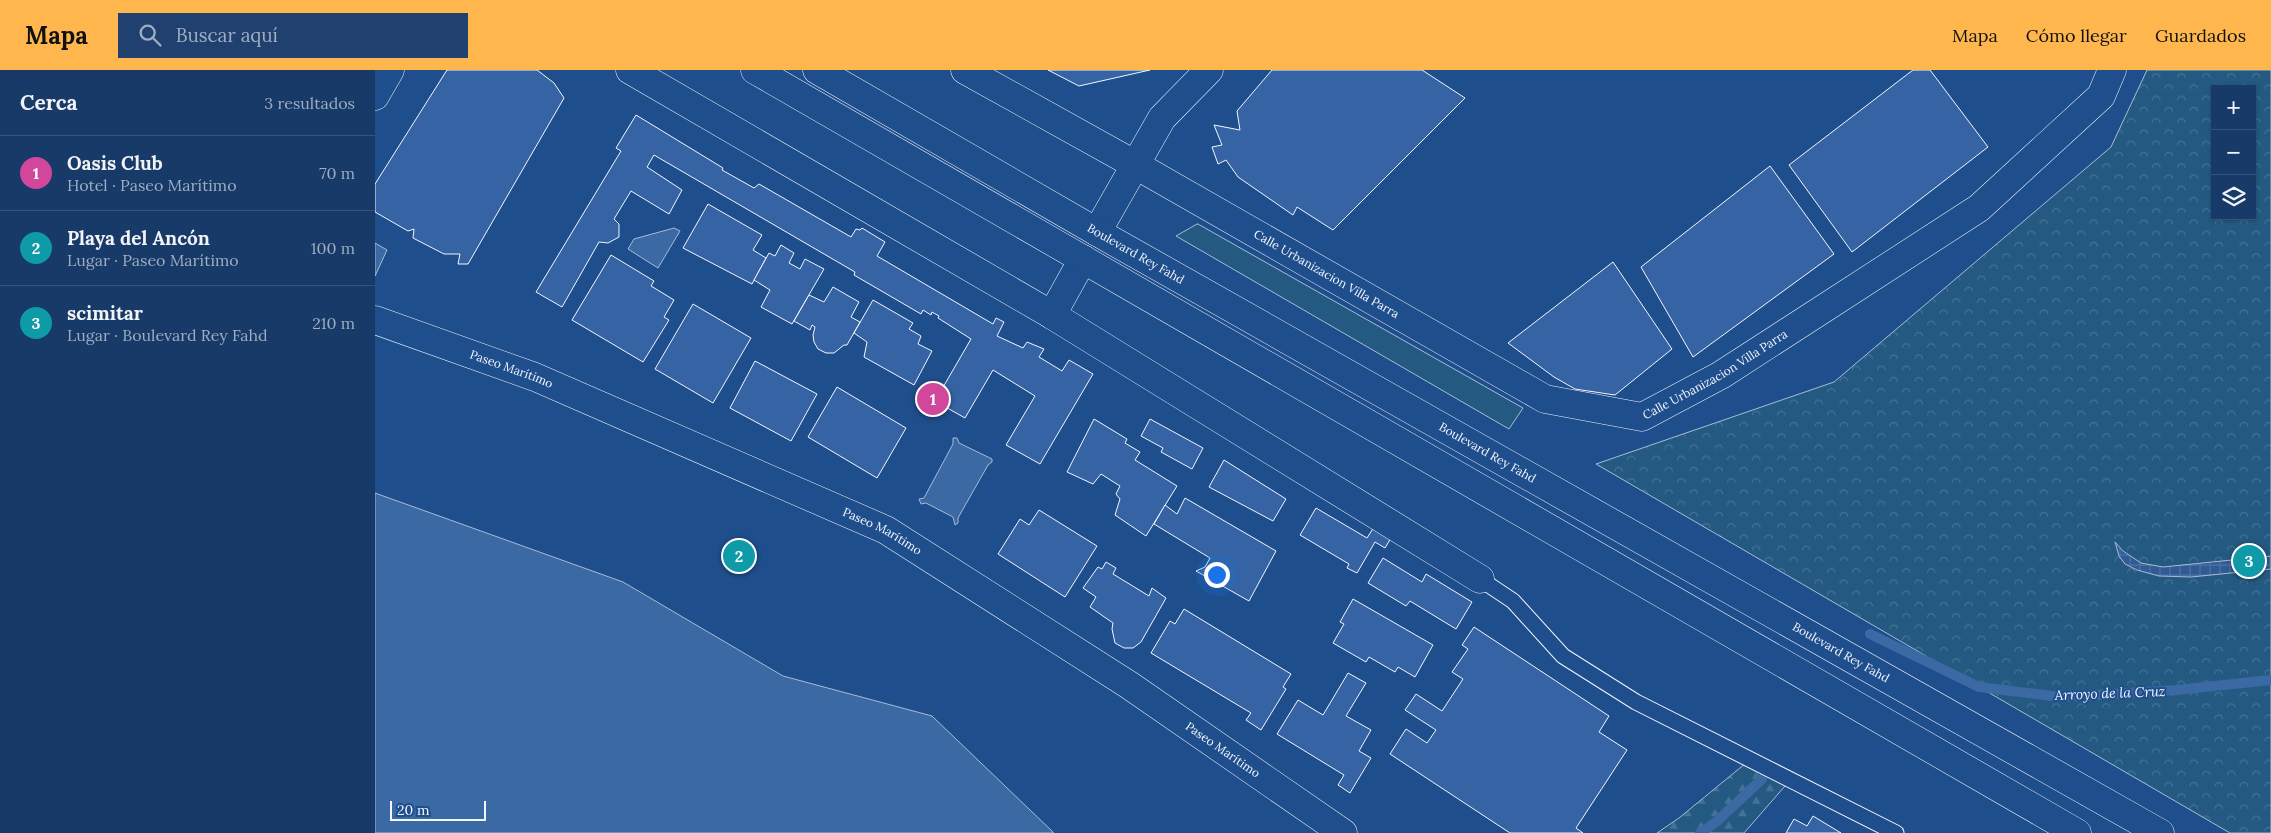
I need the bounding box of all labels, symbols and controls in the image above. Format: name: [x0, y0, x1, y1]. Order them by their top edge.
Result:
search box: [118, 13, 468, 58]
text: Mapa: [25, 20, 88, 51]
icon: search: [136, 21, 164, 49]
text: Buscar aquí: [176, 23, 278, 47]
text: Mapa: [1952, 24, 1998, 47]
text: Cómo llegar: [2026, 24, 2127, 47]
text: Guardados: [2155, 24, 2246, 47]
map controls: [2211, 85, 2256, 220]
button: +: [2211, 85, 2256, 130]
text: Cerca: [20, 89, 78, 116]
text: 3 resultados: [264, 93, 355, 113]
button: −: [2211, 130, 2256, 175]
text: Oasis Club: [67, 151, 163, 175]
text: 1: [33, 163, 39, 183]
text: 70 m: [319, 163, 355, 183]
text: Hotel · Paseo Marítimo: [67, 175, 237, 195]
button: layers: [2211, 175, 2256, 220]
street label: Boulevard Rey Fahd: [1085, 220, 1187, 287]
text: Playa del Ancón: [67, 226, 210, 250]
street label: Calle Urbanizacion Villa Parra: [1251, 226, 1402, 321]
text: 2: [32, 238, 40, 258]
text: 100 m: [311, 238, 355, 258]
text: Lugar · Paseo Marítimo: [67, 250, 239, 270]
text: scimitar: [67, 301, 143, 325]
text: 3: [32, 313, 40, 333]
text: 210 m: [312, 313, 355, 333]
text: Lugar · Boulevard Rey Fahd: [67, 325, 268, 345]
street label: Calle Urbanizacion Villa Parra: [1640, 326, 1790, 422]
street label: Paseo Marítimo: [468, 346, 555, 391]
pin: 1: [917, 380, 949, 418]
street label: Boulevard Rey Fahd: [1436, 419, 1539, 486]
street label: Paseo Marítimo: [841, 504, 925, 558]
pin: 2: [723, 537, 755, 575]
pin: 3: [2233, 542, 2265, 580]
your location: [1204, 562, 1230, 588]
street label: Boulevard Rey Fahd: [1790, 619, 1892, 686]
water label: Arroyo de la Cruz: [2053, 682, 2166, 704]
street label: Paseo Marítimo: [1183, 718, 1263, 780]
scale bar: [390, 798, 486, 821]
text: 20 m: [397, 801, 429, 819]

